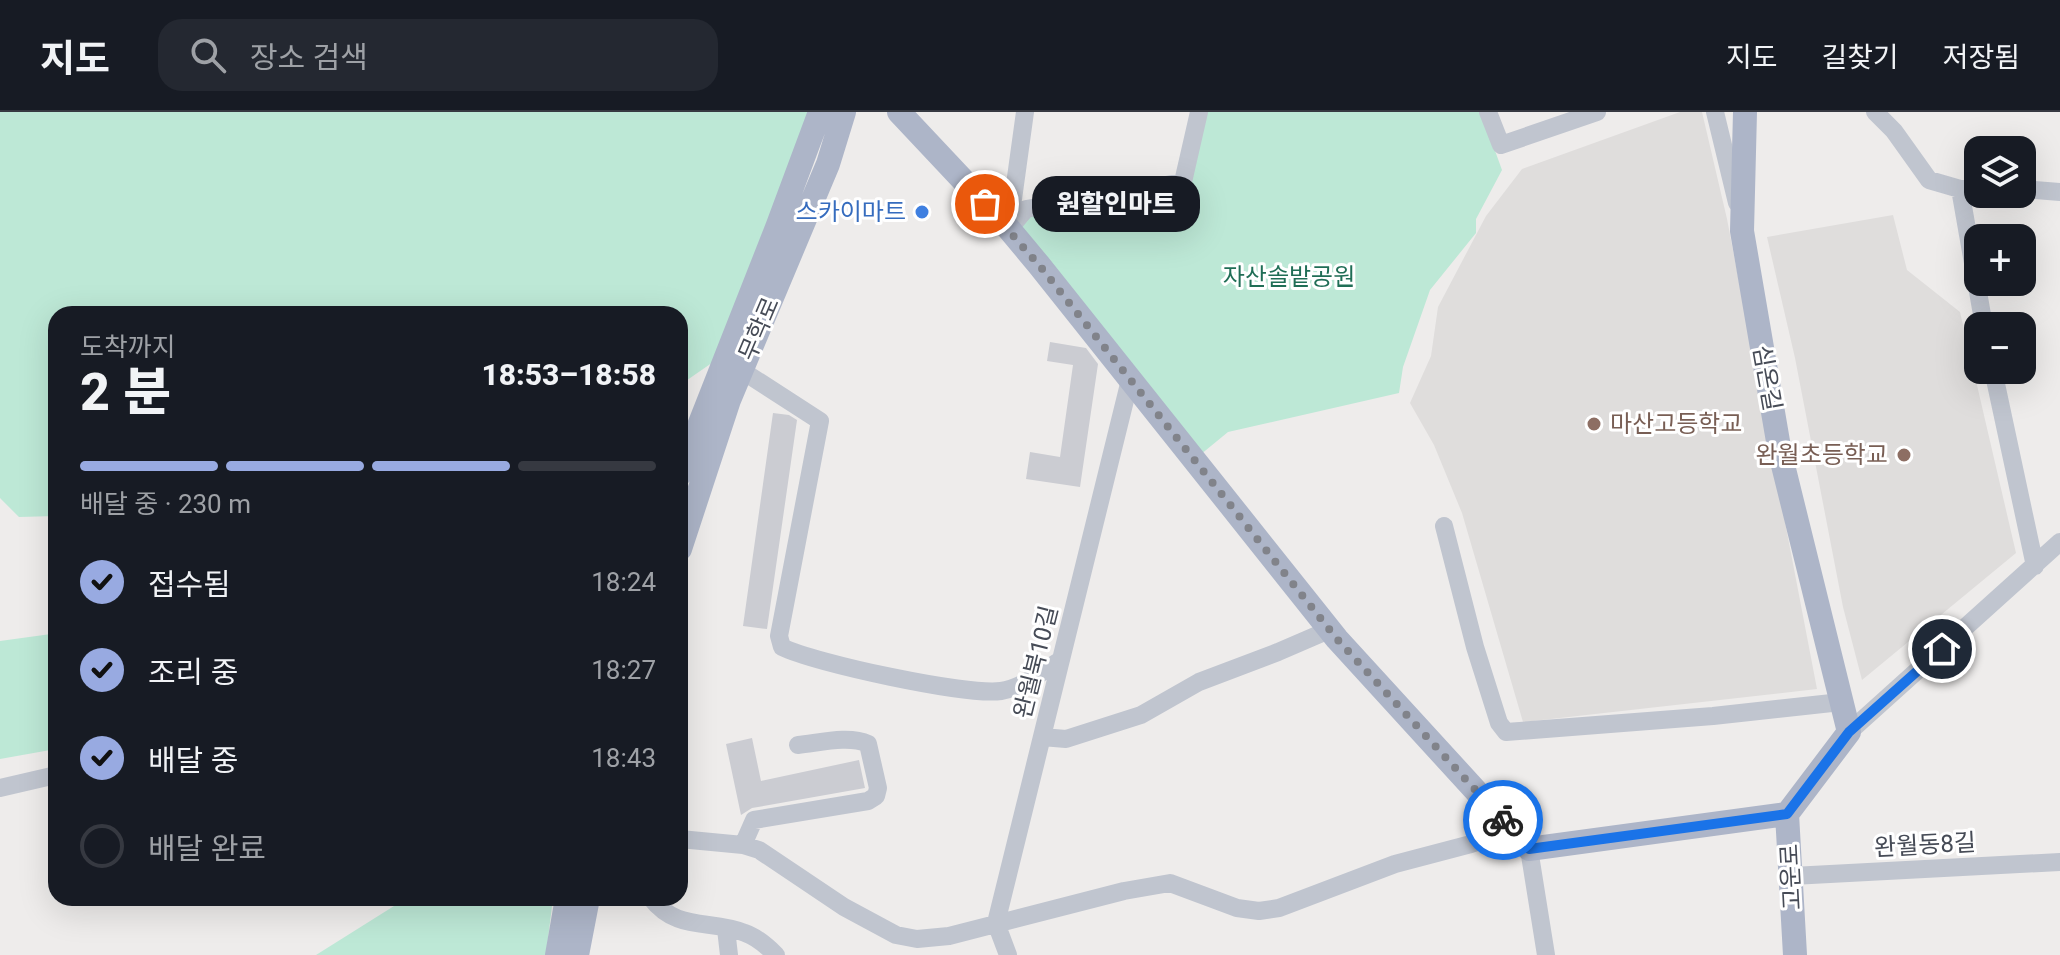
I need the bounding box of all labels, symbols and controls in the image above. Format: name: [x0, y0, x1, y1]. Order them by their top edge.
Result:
search box: [158, 19, 718, 91]
icon: search: [186, 33, 230, 77]
text: 지도: [40, 37, 110, 81]
text: 장소 검색: [250, 40, 368, 75]
text: 지도: [1726, 41, 1777, 74]
text: 길찾기: [1821, 41, 1899, 74]
text: 저장됨: [1943, 41, 2020, 74]
map controls: [1964, 136, 2036, 384]
button: layers: [1964, 136, 2036, 208]
pin: [951, 170, 1019, 238]
callout: 원할인마트: [1033, 176, 1201, 232]
icon: bag: [963, 182, 1007, 226]
text: 원할인마트: [1056, 189, 1176, 219]
place label: 스카이마트: [796, 198, 906, 226]
marker: 스카이마트: [913, 203, 931, 221]
button: +: [1964, 224, 2036, 296]
park label: 자산솔밭공원: [1223, 263, 1355, 291]
street label: 무학로: [733, 293, 785, 365]
button: −: [1964, 312, 2036, 384]
text: 도착까지: [80, 332, 176, 362]
street label: 심온길: [1747, 343, 1787, 413]
text: 18:53–18:58: [481, 357, 656, 392]
text: 2 분: [80, 362, 171, 423]
place label: 마산고등학교: [1610, 410, 1742, 438]
marker: 마산고등학교: [1585, 415, 1603, 433]
place label: 완월초등학교: [1756, 441, 1888, 469]
marker: 완월초등학교: [1895, 446, 1913, 464]
text: 배달 중 · 230 m: [80, 489, 251, 519]
icon: check: [80, 560, 124, 604]
text: 접수됨: [148, 567, 231, 602]
text: 18:24: [591, 567, 656, 597]
street label: 완월북10길: [1008, 603, 1064, 721]
pin: [1908, 615, 1976, 683]
icon: home: [1920, 627, 1964, 671]
icon: check: [80, 648, 124, 692]
text: 조리 중: [148, 655, 238, 690]
text: 18:27: [591, 655, 656, 685]
icon: check: [80, 736, 124, 780]
text: 배달 중: [148, 743, 238, 778]
text: 18:43: [591, 743, 656, 773]
courier: [1463, 780, 1543, 860]
icon: bike: [1481, 798, 1525, 842]
street label: 완월동8길: [1873, 828, 1977, 862]
text: 배달 완료: [148, 831, 266, 866]
street label: 고운로: [1775, 843, 1807, 911]

